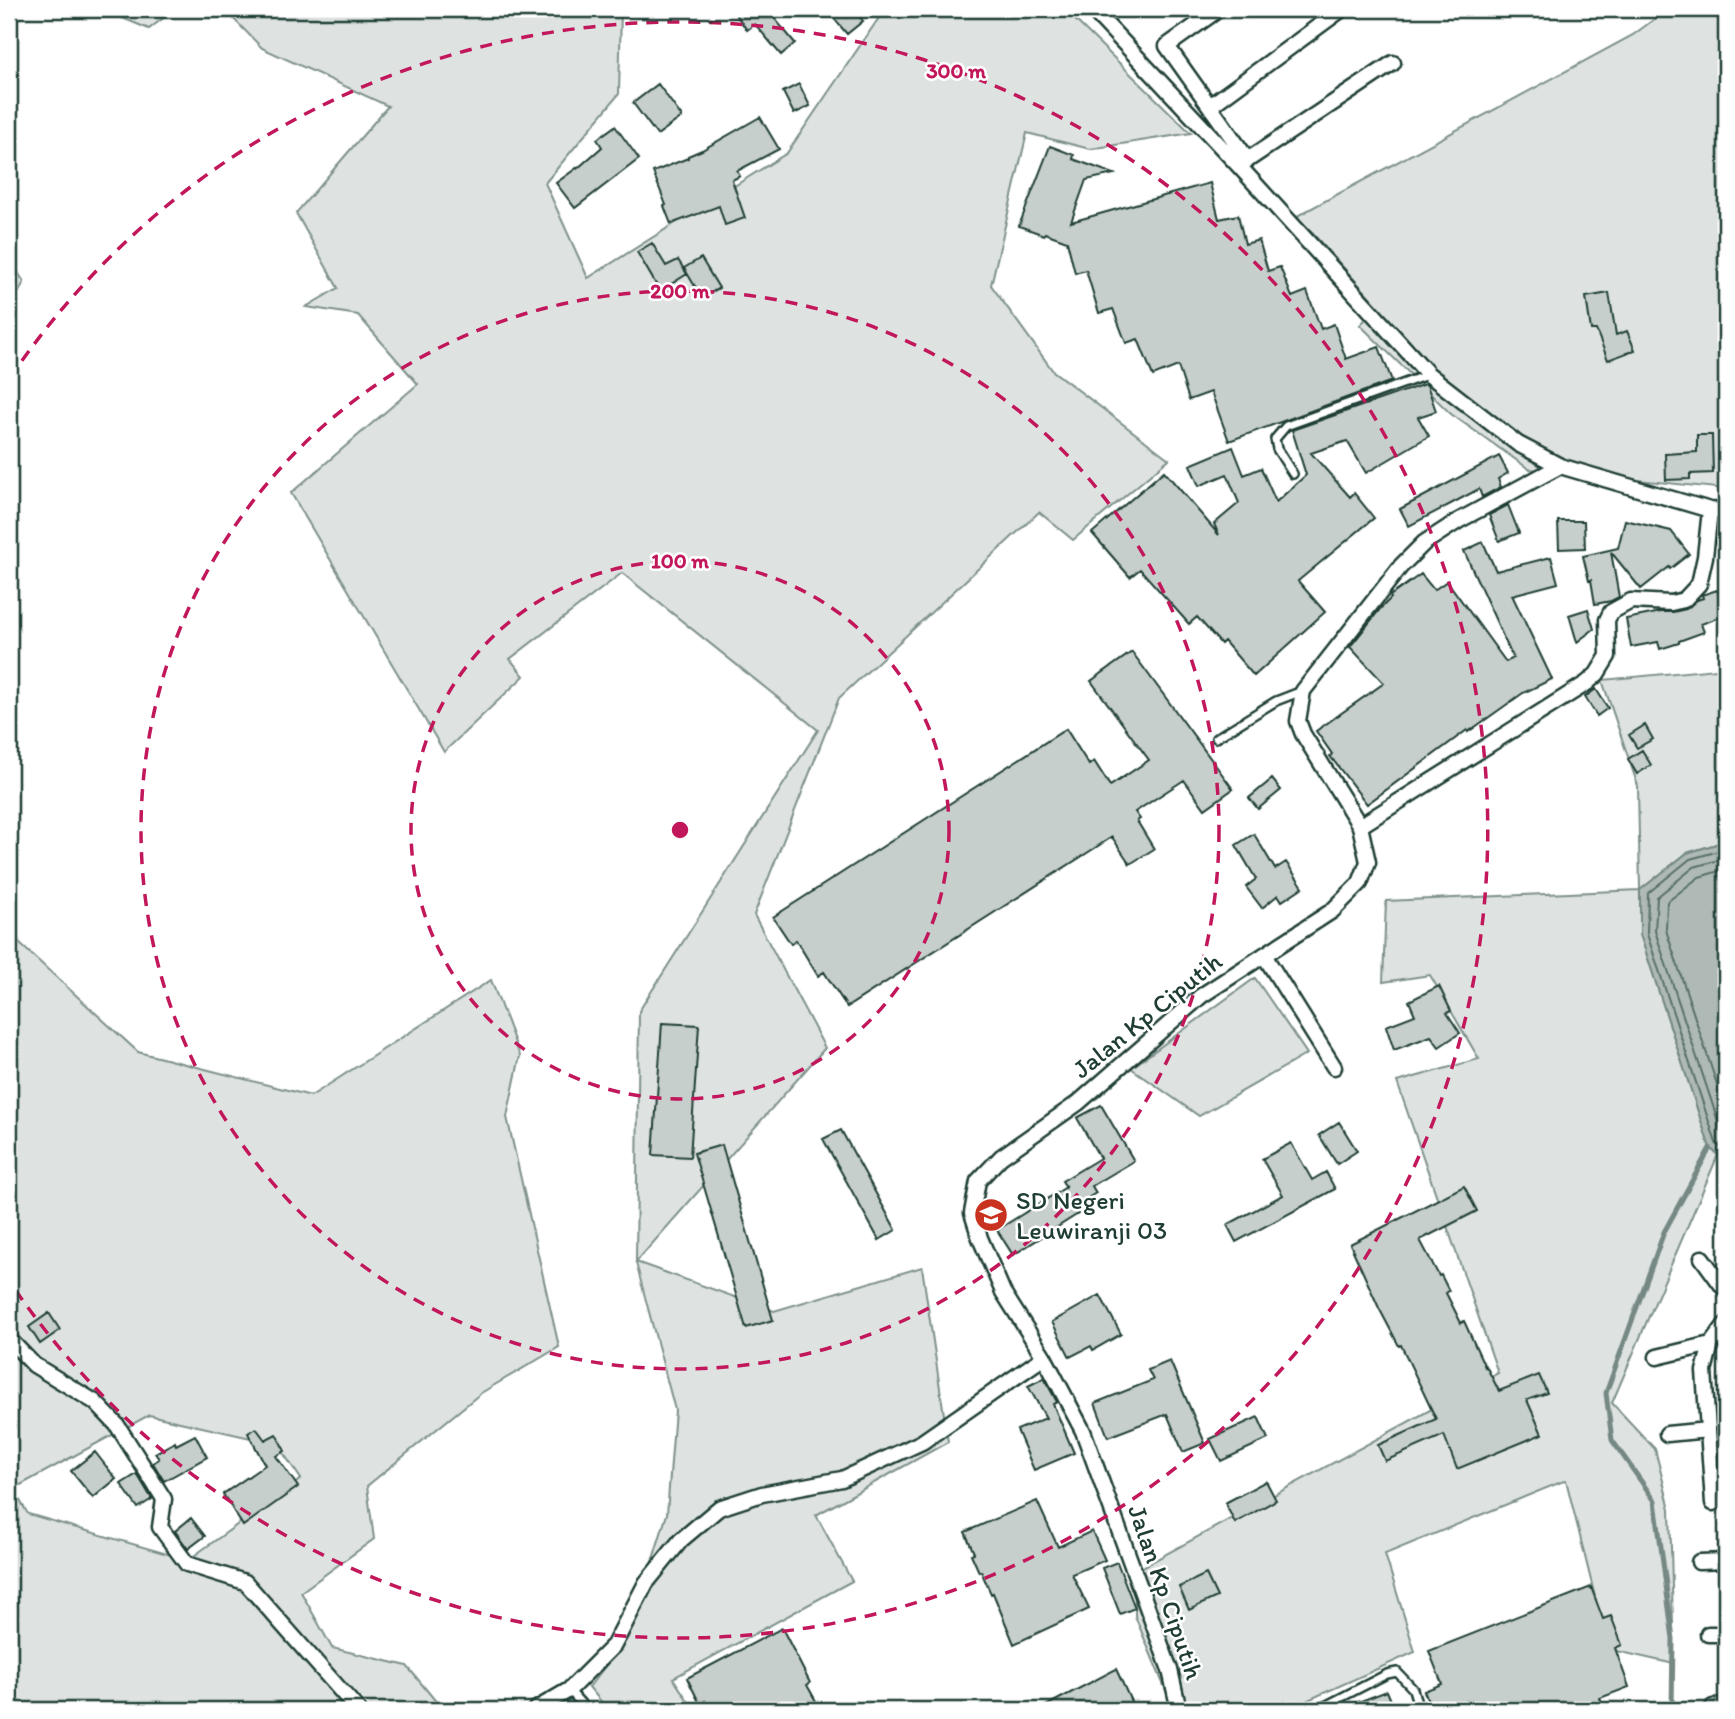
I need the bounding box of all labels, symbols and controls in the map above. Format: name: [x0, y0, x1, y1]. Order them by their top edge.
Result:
text: 300 m: [926, 58, 986, 83]
text: 200 m: [650, 278, 710, 303]
text: 100 m: [651, 548, 709, 573]
centre of rings: [668, 818, 692, 842]
street label: Jalan Kp Ciputih: [1066, 945, 1228, 1085]
place label: SD Negeri Leuwiranji 03: [1016, 1184, 1167, 1246]
school or university icon: SD Negeri Leuwiranji 03: [972, 1196, 1010, 1234]
street label: Jalan Kp Ciputih: [1121, 1500, 1211, 1684]

